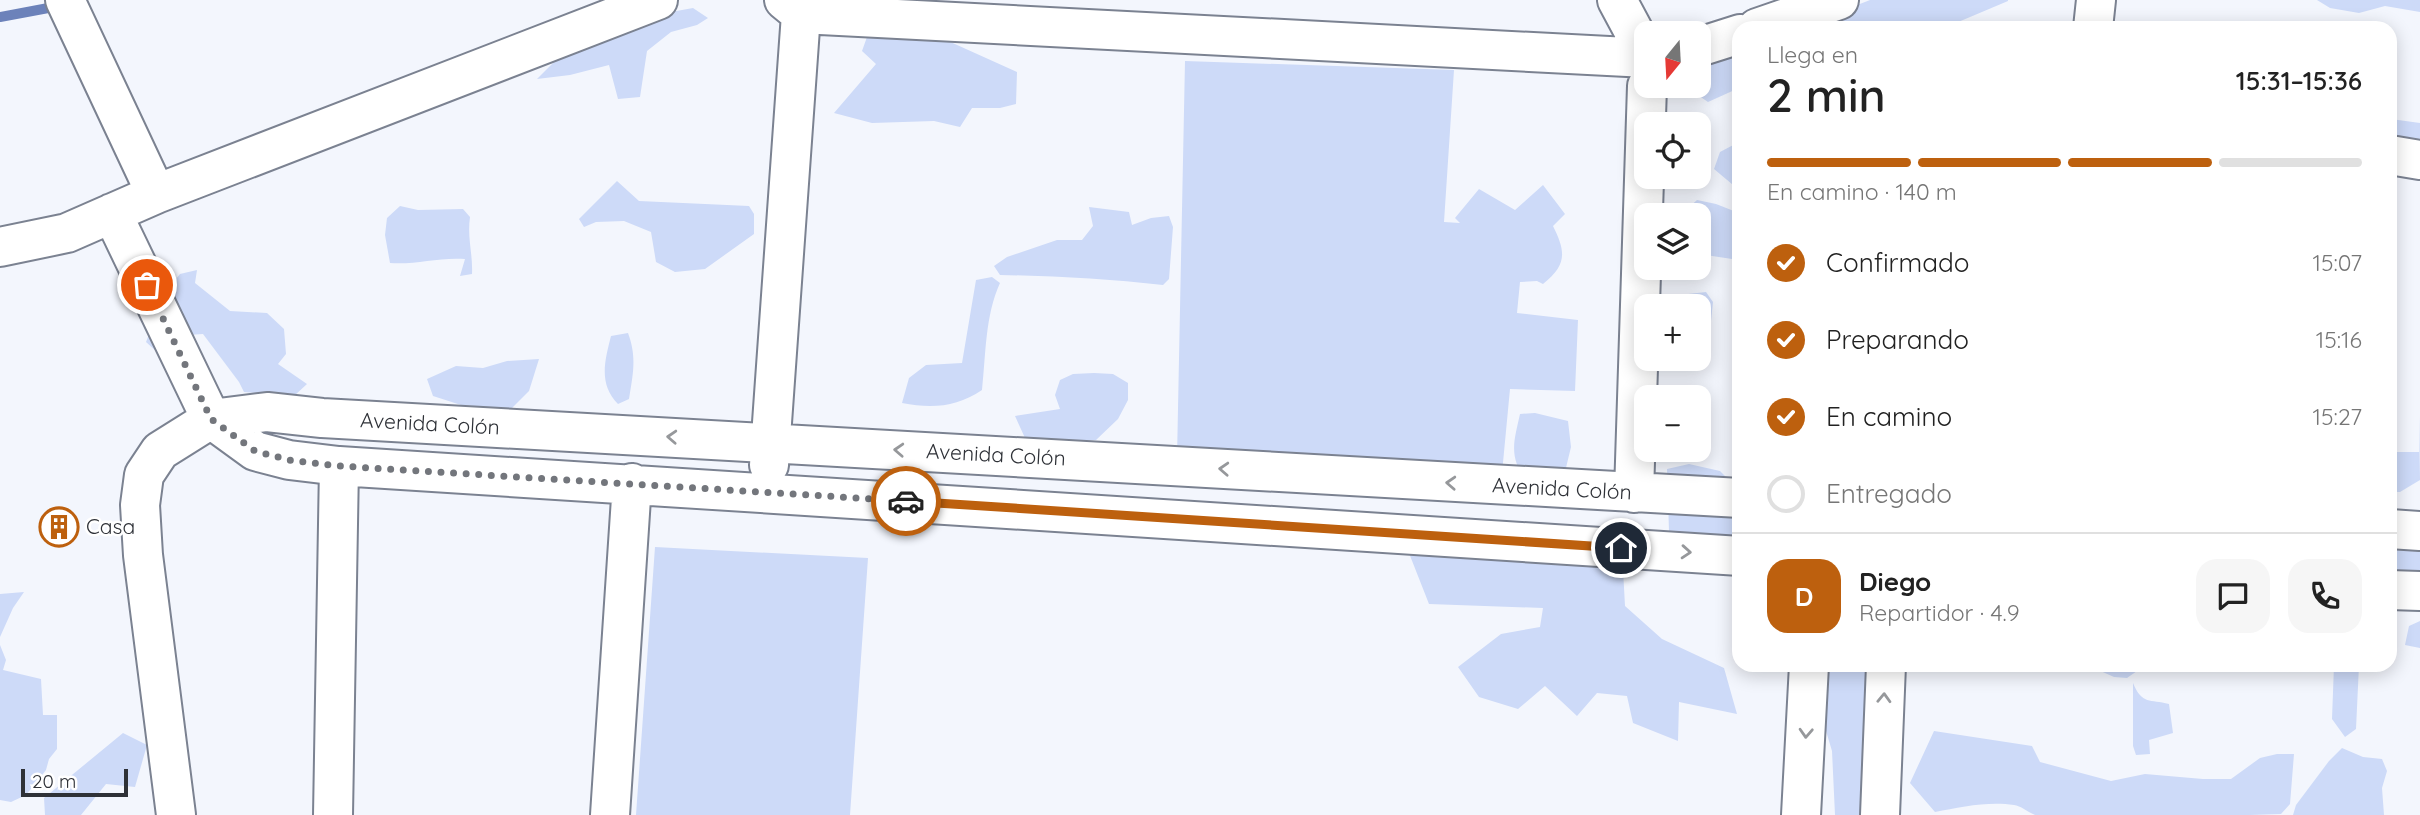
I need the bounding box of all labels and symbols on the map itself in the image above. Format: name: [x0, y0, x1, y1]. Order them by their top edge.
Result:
north arrow: [1634, 21, 1712, 98]
pin: [117, 255, 177, 315]
street label: Avenida Colón: [360, 406, 501, 440]
one-way arrow: [666, 430, 677, 445]
street label: Avenida Colón: [926, 437, 1067, 471]
one-way arrow: [893, 442, 904, 457]
one-way arrow: [1218, 462, 1229, 477]
courier: [871, 466, 941, 536]
street label: Avenida Colón: [1492, 471, 1633, 505]
one-way arrow: [1445, 475, 1456, 490]
building icon: Casa: [38, 506, 80, 548]
place label: Casa: [86, 513, 135, 539]
pin: [1591, 518, 1651, 578]
one-way arrow: [1681, 545, 1692, 560]
one-way arrow: [1877, 692, 1892, 703]
one-way arrow: [1798, 728, 1813, 739]
scale bar: [21, 766, 128, 798]

